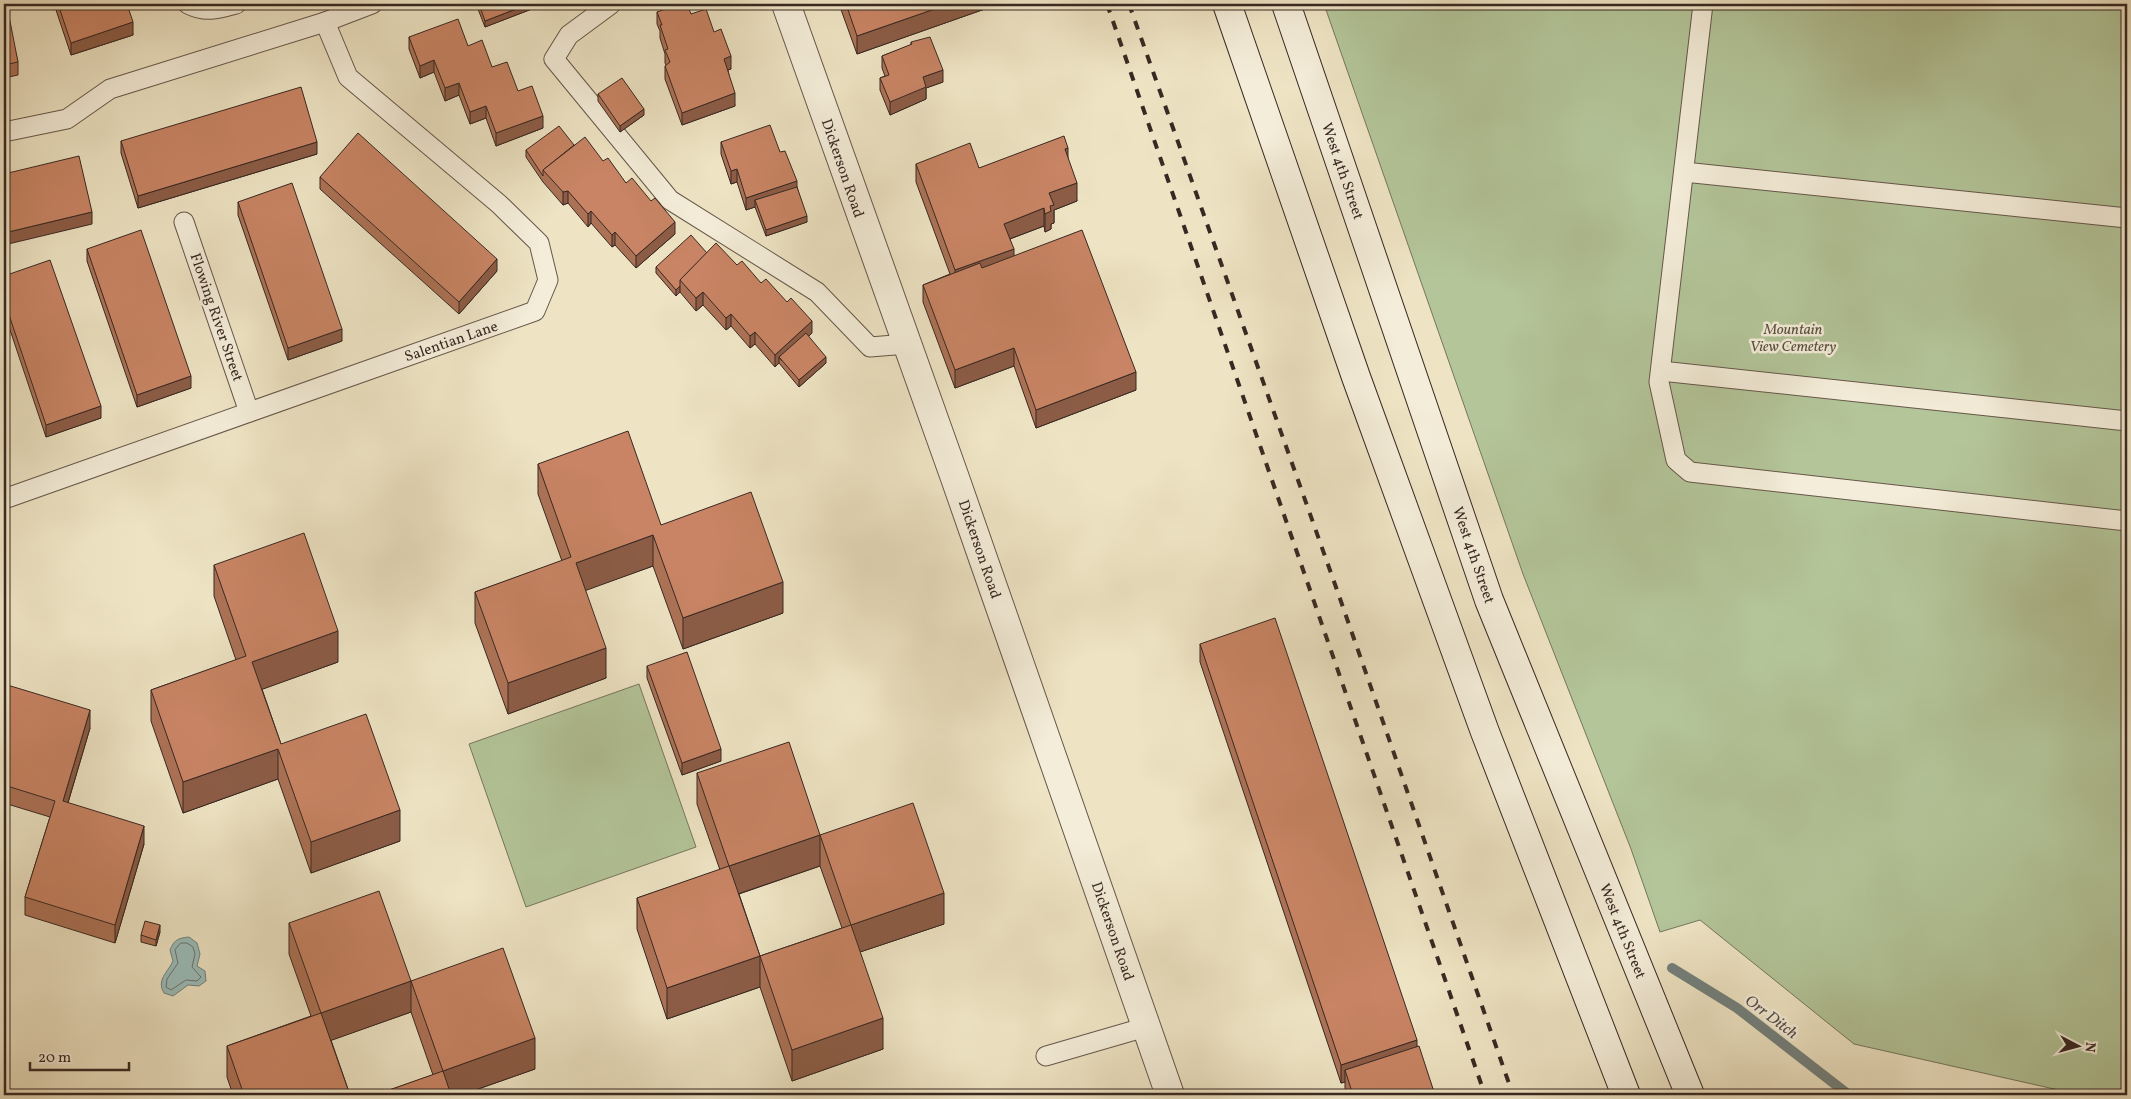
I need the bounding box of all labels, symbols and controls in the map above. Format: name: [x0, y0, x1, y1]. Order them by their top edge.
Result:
street label: Dickerson Road: [815, 116, 868, 221]
street label: West 4th Street: [1315, 120, 1368, 223]
street label: Flowing River Street: [184, 250, 247, 385]
street label: Salentian Lane: [402, 317, 501, 368]
park label: Mountain View Cemetery: [1750, 320, 1836, 358]
street label: Dickerson Road: [952, 497, 1005, 602]
street label: West 4th Street: [1446, 504, 1499, 607]
street label: Dickerson Road: [1085, 879, 1138, 984]
street label: West 4th Street: [1593, 881, 1650, 982]
water label: Orr Ditch: [1740, 990, 1802, 1045]
north arrow: [2054, 1022, 2104, 1072]
scale bar: [30, 1039, 129, 1071]
text: N: [2079, 1041, 2099, 1053]
text: 20 m: [38, 1048, 71, 1069]

